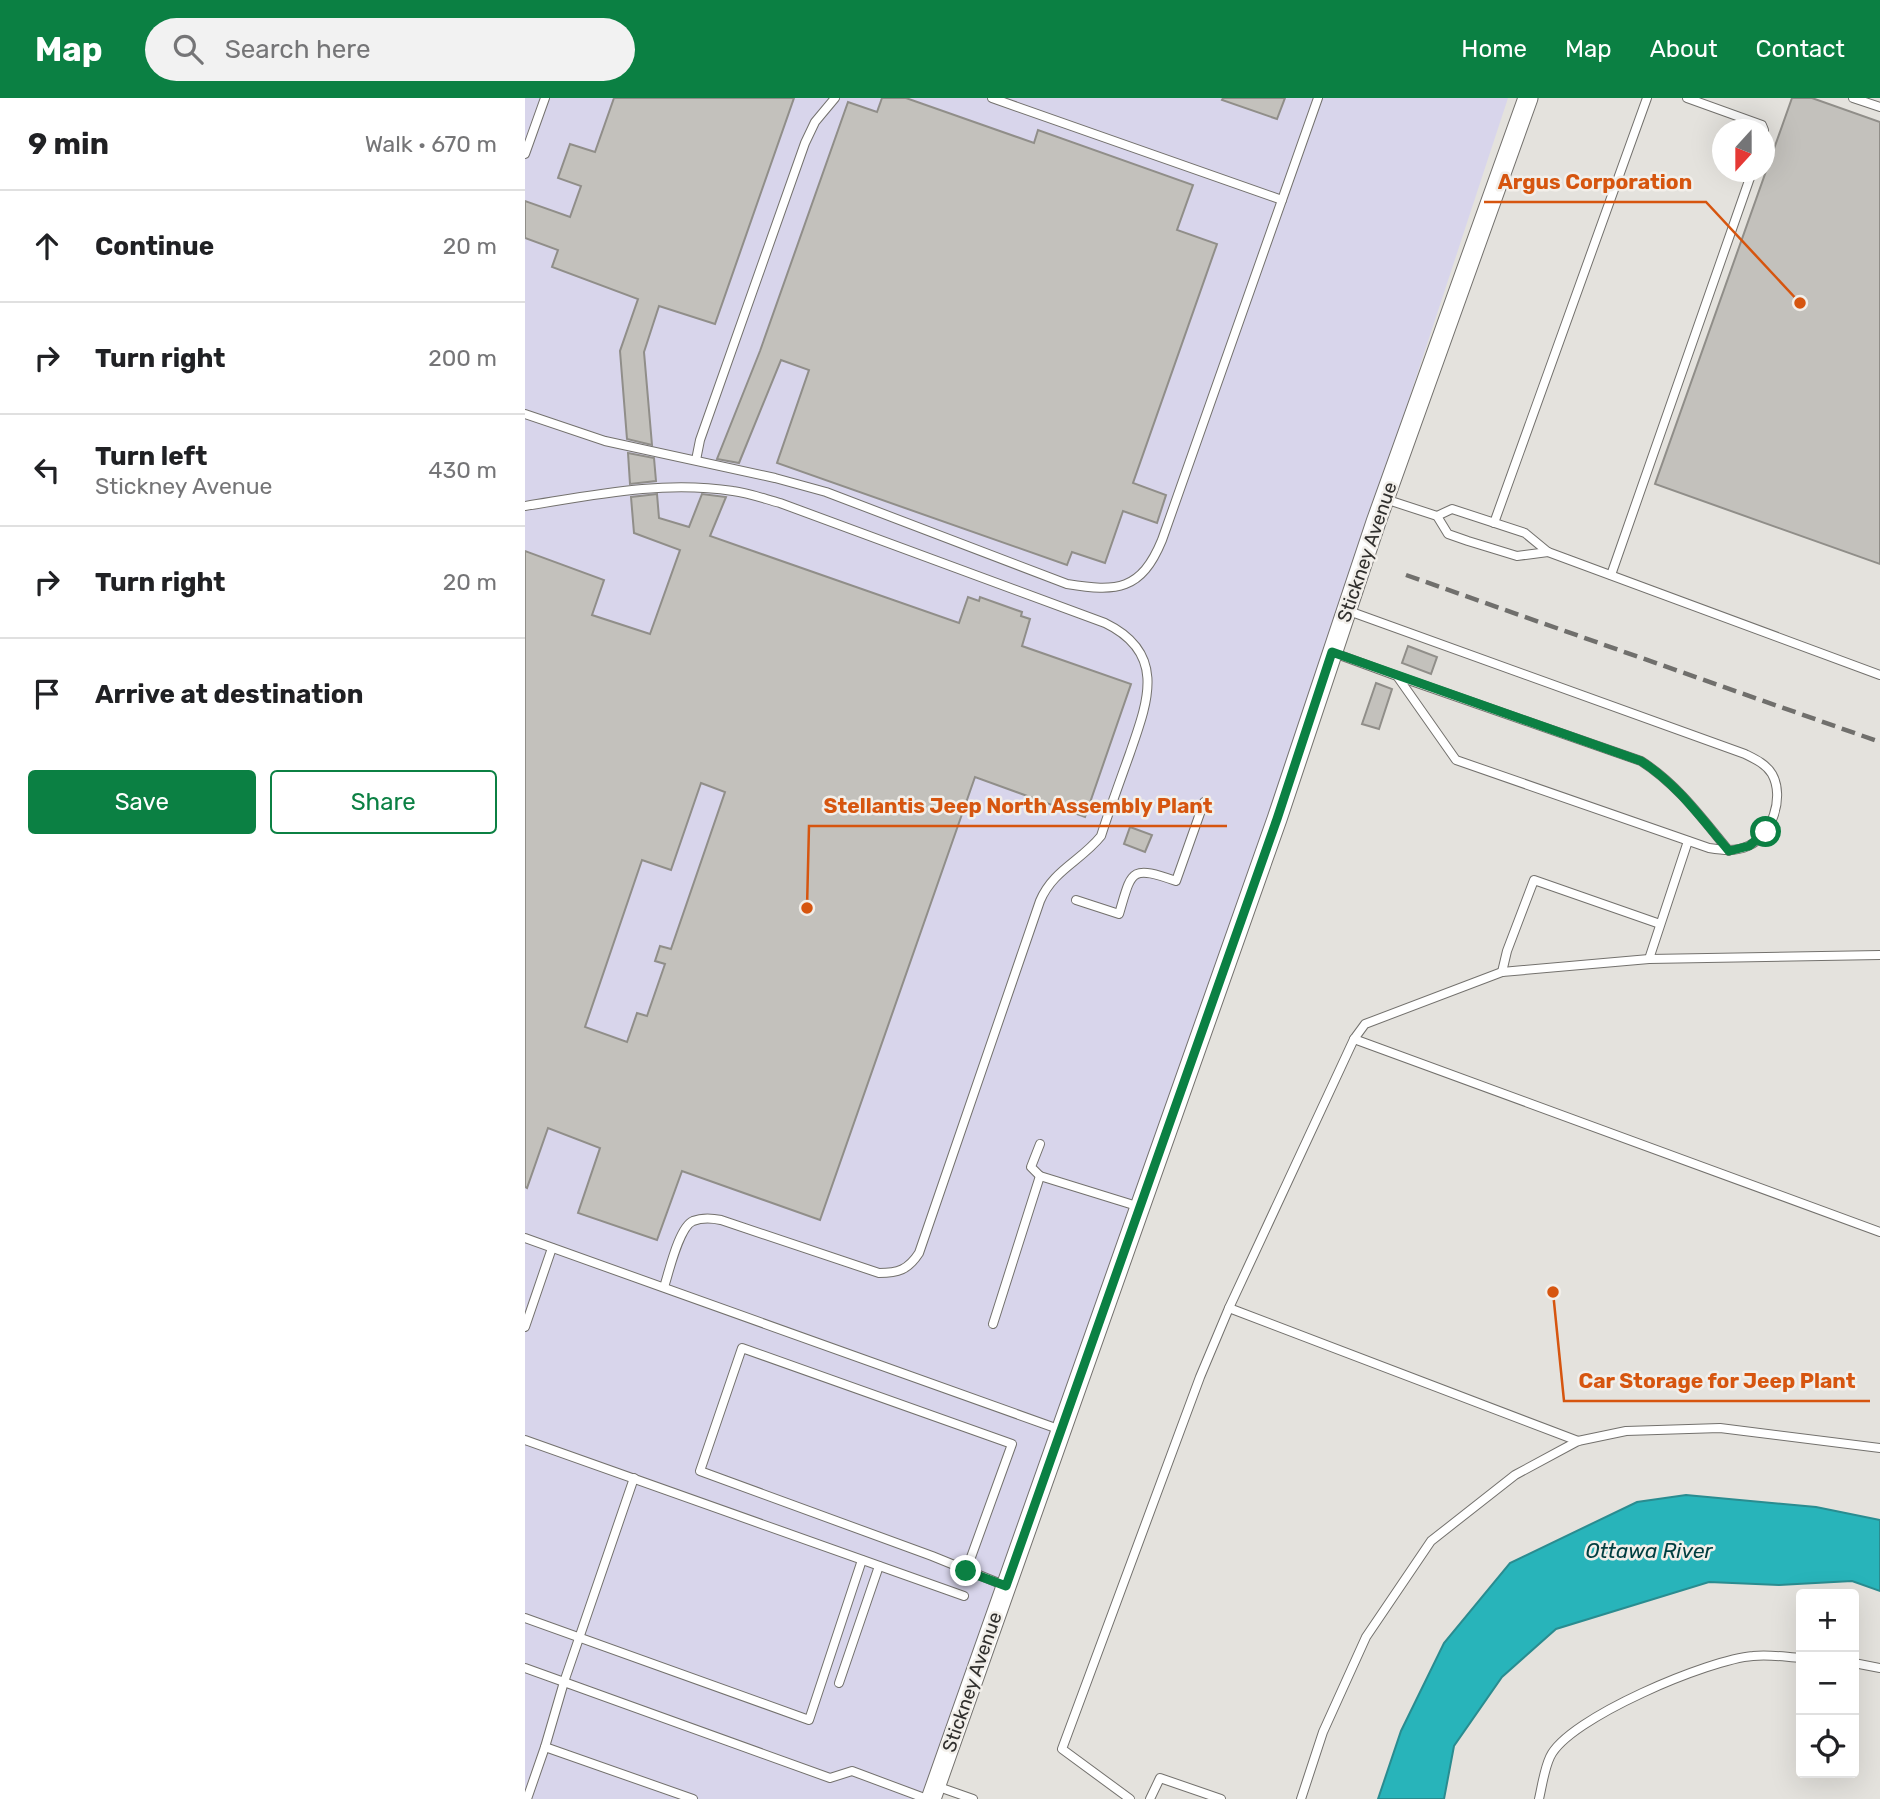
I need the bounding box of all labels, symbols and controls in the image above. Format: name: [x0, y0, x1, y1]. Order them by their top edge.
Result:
search box: [145, 18, 635, 81]
text: Map: [35, 30, 103, 69]
icon: search: [169, 30, 207, 68]
text: Search here: [225, 34, 370, 65]
text: Home: [1461, 35, 1527, 63]
text: Map: [1565, 35, 1612, 63]
text: About: [1650, 35, 1718, 63]
text: Contact: [1756, 35, 1845, 63]
north arrow: [1712, 119, 1775, 182]
text: 9 min: [28, 126, 109, 162]
text: Walk · 670 m: [365, 130, 497, 158]
callout: Argus Corporation: [1484, 160, 1706, 202]
text: Argus Corporation: [1498, 169, 1692, 194]
icon: ahead: [28, 227, 66, 265]
text: Continue: [95, 231, 214, 262]
text: 20 m: [443, 232, 497, 260]
icon: right: [28, 339, 66, 377]
text: Turn right: [95, 343, 225, 374]
text: 200 m: [428, 344, 497, 372]
text: Turn left: [95, 441, 207, 472]
icon: left: [28, 451, 66, 489]
text: 430 m: [428, 456, 497, 484]
text: Stickney Avenue: [95, 472, 272, 500]
street label: Stickney Avenue: [1332, 479, 1402, 625]
icon: right: [28, 563, 66, 601]
text: Turn right: [95, 567, 225, 598]
text: 20 m: [443, 568, 497, 596]
icon: arrive: [28, 675, 66, 713]
text: Arrive at destination: [95, 679, 363, 710]
button: Save: [28, 770, 256, 834]
button: Share: [270, 770, 497, 834]
callout: Stellantis Jeep North Assembly Plant: [809, 784, 1227, 826]
text: Stellantis Jeep North Assembly Plant: [823, 793, 1213, 818]
route start: [1750, 816, 1781, 847]
callout: Car Storage for Jeep Plant: [1564, 1359, 1870, 1401]
text: Car Storage for Jeep Plant: [1578, 1368, 1856, 1393]
water label: Ottawa River: [1586, 1538, 1713, 1563]
route end: [950, 1555, 981, 1586]
map controls: [1796, 1589, 1859, 1778]
button: +: [1796, 1589, 1859, 1652]
street label: Stickney Avenue: [937, 1609, 1007, 1755]
button: −: [1796, 1652, 1859, 1715]
button: locate: [1796, 1715, 1859, 1778]

